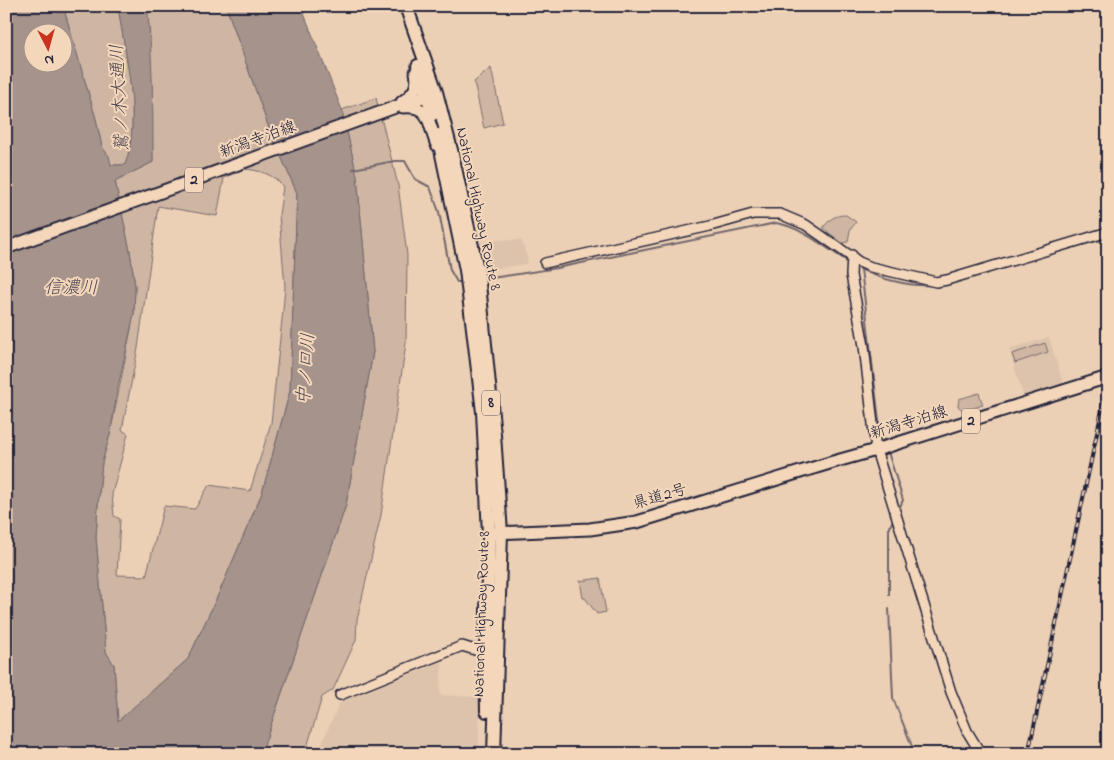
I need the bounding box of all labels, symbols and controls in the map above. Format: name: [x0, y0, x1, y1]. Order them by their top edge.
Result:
north arrow: [22, 22, 72, 72]
water label: 鷲ノ木大通川: [105, 43, 137, 153]
text: N: [43, 49, 55, 70]
street label: 新潟寺泊線: [216, 115, 300, 165]
street label: National Highway Route 8: [449, 125, 507, 293]
road number: 2: [185, 168, 203, 192]
water label: 信濃川: [44, 276, 98, 302]
water label: 中ノ口川: [292, 332, 322, 406]
road number: 8: [482, 390, 500, 416]
street label: 新潟寺泊線: [867, 400, 951, 446]
road number: 2: [962, 408, 980, 434]
street label: 県道2号: [630, 478, 690, 516]
street label: National Highway Route 8: [467, 530, 497, 698]

